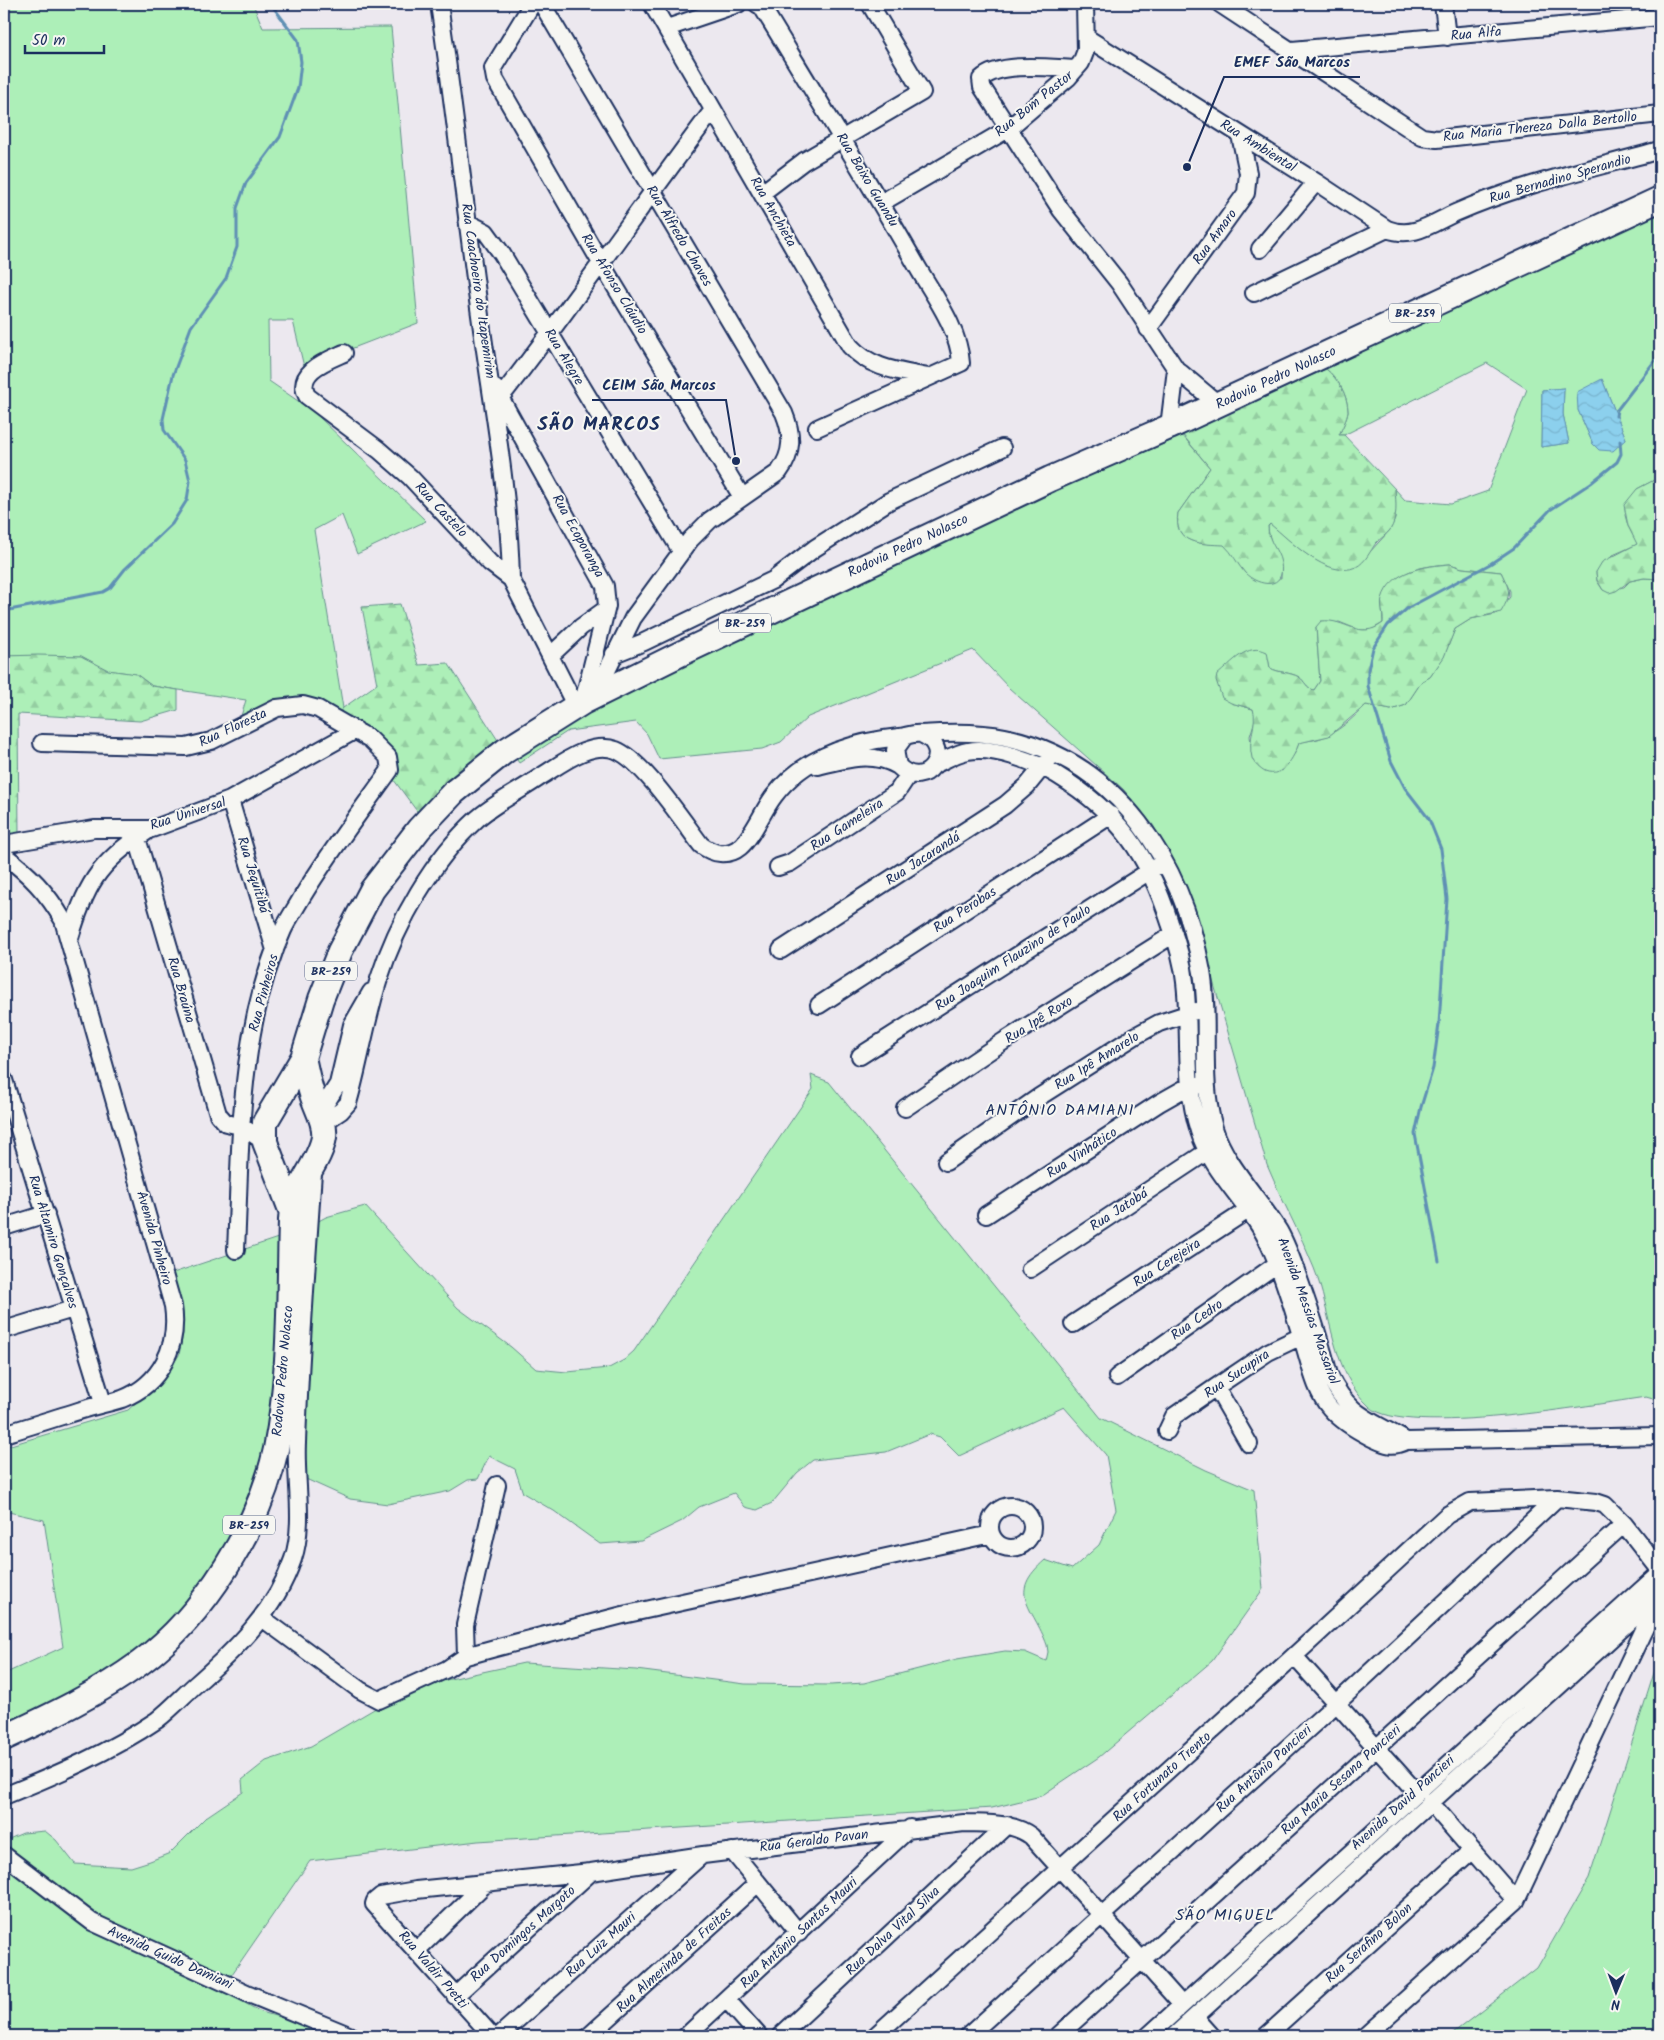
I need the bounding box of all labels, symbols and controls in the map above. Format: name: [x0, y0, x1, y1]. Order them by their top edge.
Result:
street label: Rua Alfa: [1450, 21, 1502, 47]
scale bar: [25, 22, 104, 54]
text: 50 m: [32, 29, 66, 53]
callout: EMEF São Marcos: [1224, 47, 1360, 77]
text: EMEF São Marcos: [1234, 51, 1350, 75]
street label: Rua Bom Pastor: [990, 65, 1079, 143]
street label: Rua Maria Thereza Dalla Bertollo: [1442, 106, 1638, 148]
street label: Rua Ambiental: [1215, 114, 1301, 179]
street label: Rua Baixo Guandu: [830, 129, 904, 232]
street label: Rua Bernadino Sperandio: [1487, 148, 1633, 210]
street label: Rua Anchieta: [744, 173, 802, 251]
street label: Rua Alfredo Chaves: [640, 181, 718, 291]
street label: Rua Caachoeiro do Itapemirim: [455, 202, 501, 380]
street label: Rua Amaro: [1187, 205, 1243, 269]
street label: Rua Afonso Cláudio: [575, 229, 653, 339]
road number: BR-259: [1389, 304, 1441, 322]
street label: Rua Alegre: [538, 324, 590, 390]
street label: Rodovia Pedro Nolasco: [1212, 340, 1340, 416]
callout: CEIM São Marcos: [592, 370, 726, 400]
text: CEIM São Marcos: [602, 374, 716, 398]
district label: SÃO MARCOS: [537, 410, 661, 440]
street label: Rua Castelo: [409, 477, 473, 543]
street label: Rua Ecoporanga: [546, 490, 610, 582]
street label: Rodovia Pedro Nolasco: [844, 508, 972, 584]
road number: BR-259: [719, 614, 771, 632]
street label: Rua Floresta: [195, 703, 271, 753]
street label: Rua Universal: [147, 791, 230, 837]
street label: Rua Gameleira: [806, 793, 888, 857]
street label: Rua Jacarandá: [881, 826, 966, 891]
street label: Rua Jequitibá: [231, 834, 276, 917]
street label: Rua Perobas: [929, 881, 1001, 939]
street label: Rua Joaquim Flauzino de Paulo: [930, 899, 1096, 1017]
street label: Rua Pinheiros: [243, 952, 285, 1034]
street label: Rua Braúna: [161, 954, 201, 1026]
road number: BR-259: [305, 961, 357, 980]
street label: Rua Ipê Roxo: [1001, 990, 1077, 1050]
street label: Rua Ipê Amarelo: [1050, 1026, 1144, 1096]
district label: ANTÔNIO DAMIANI: [985, 1098, 1135, 1123]
street label: Rua Vinhático: [1042, 1122, 1122, 1184]
street label: Rua Altamiro Gonçalves: [22, 1172, 84, 1312]
street label: Rua Jatobá: [1085, 1182, 1154, 1237]
street label: Avenida Pinheiro: [130, 1188, 178, 1288]
street label: Rua Cerejeira: [1129, 1233, 1205, 1293]
street label: Avenida Messias Massariol: [1271, 1234, 1345, 1388]
street label: Rua Cedro: [1166, 1294, 1228, 1346]
street label: Rodovia Pedro Nolasco: [266, 1305, 300, 1437]
street label: Rua Sucupira: [1200, 1344, 1274, 1404]
road number: BR-259: [223, 1516, 275, 1534]
street label: Rua Antônio Pancieri: [1211, 1719, 1318, 1818]
street label: Rua Maria Sesana Pancieri: [1276, 1719, 1407, 1840]
street label: Rua Fortunato Trento: [1108, 1726, 1216, 1828]
street label: Avenida David Pancieri: [1346, 1750, 1460, 1856]
street label: Rua Geraldo Pavan: [758, 1823, 870, 1859]
street label: Rua Antônio Santos Mauri: [735, 1872, 864, 1994]
street label: Rua Domingos Margoto: [465, 1880, 581, 1988]
street label: Rua Dalva Vital Silva: [841, 1881, 945, 1981]
street label: Rua Serafino Bolon: [1320, 1898, 1418, 1988]
street label: Rua Almerinda de Freitas: [611, 1902, 737, 2018]
district label: SÃO MIGUEL: [1175, 1903, 1275, 1928]
street label: Rua Luiz Mauri: [561, 1907, 642, 1983]
street label: Avenida Guido Damiani: [104, 1920, 237, 1996]
street label: Rua Valdir Pretti: [393, 1926, 474, 2015]
north arrow: [1592, 1968, 1642, 2018]
text: N: [1611, 1993, 1620, 2015]

